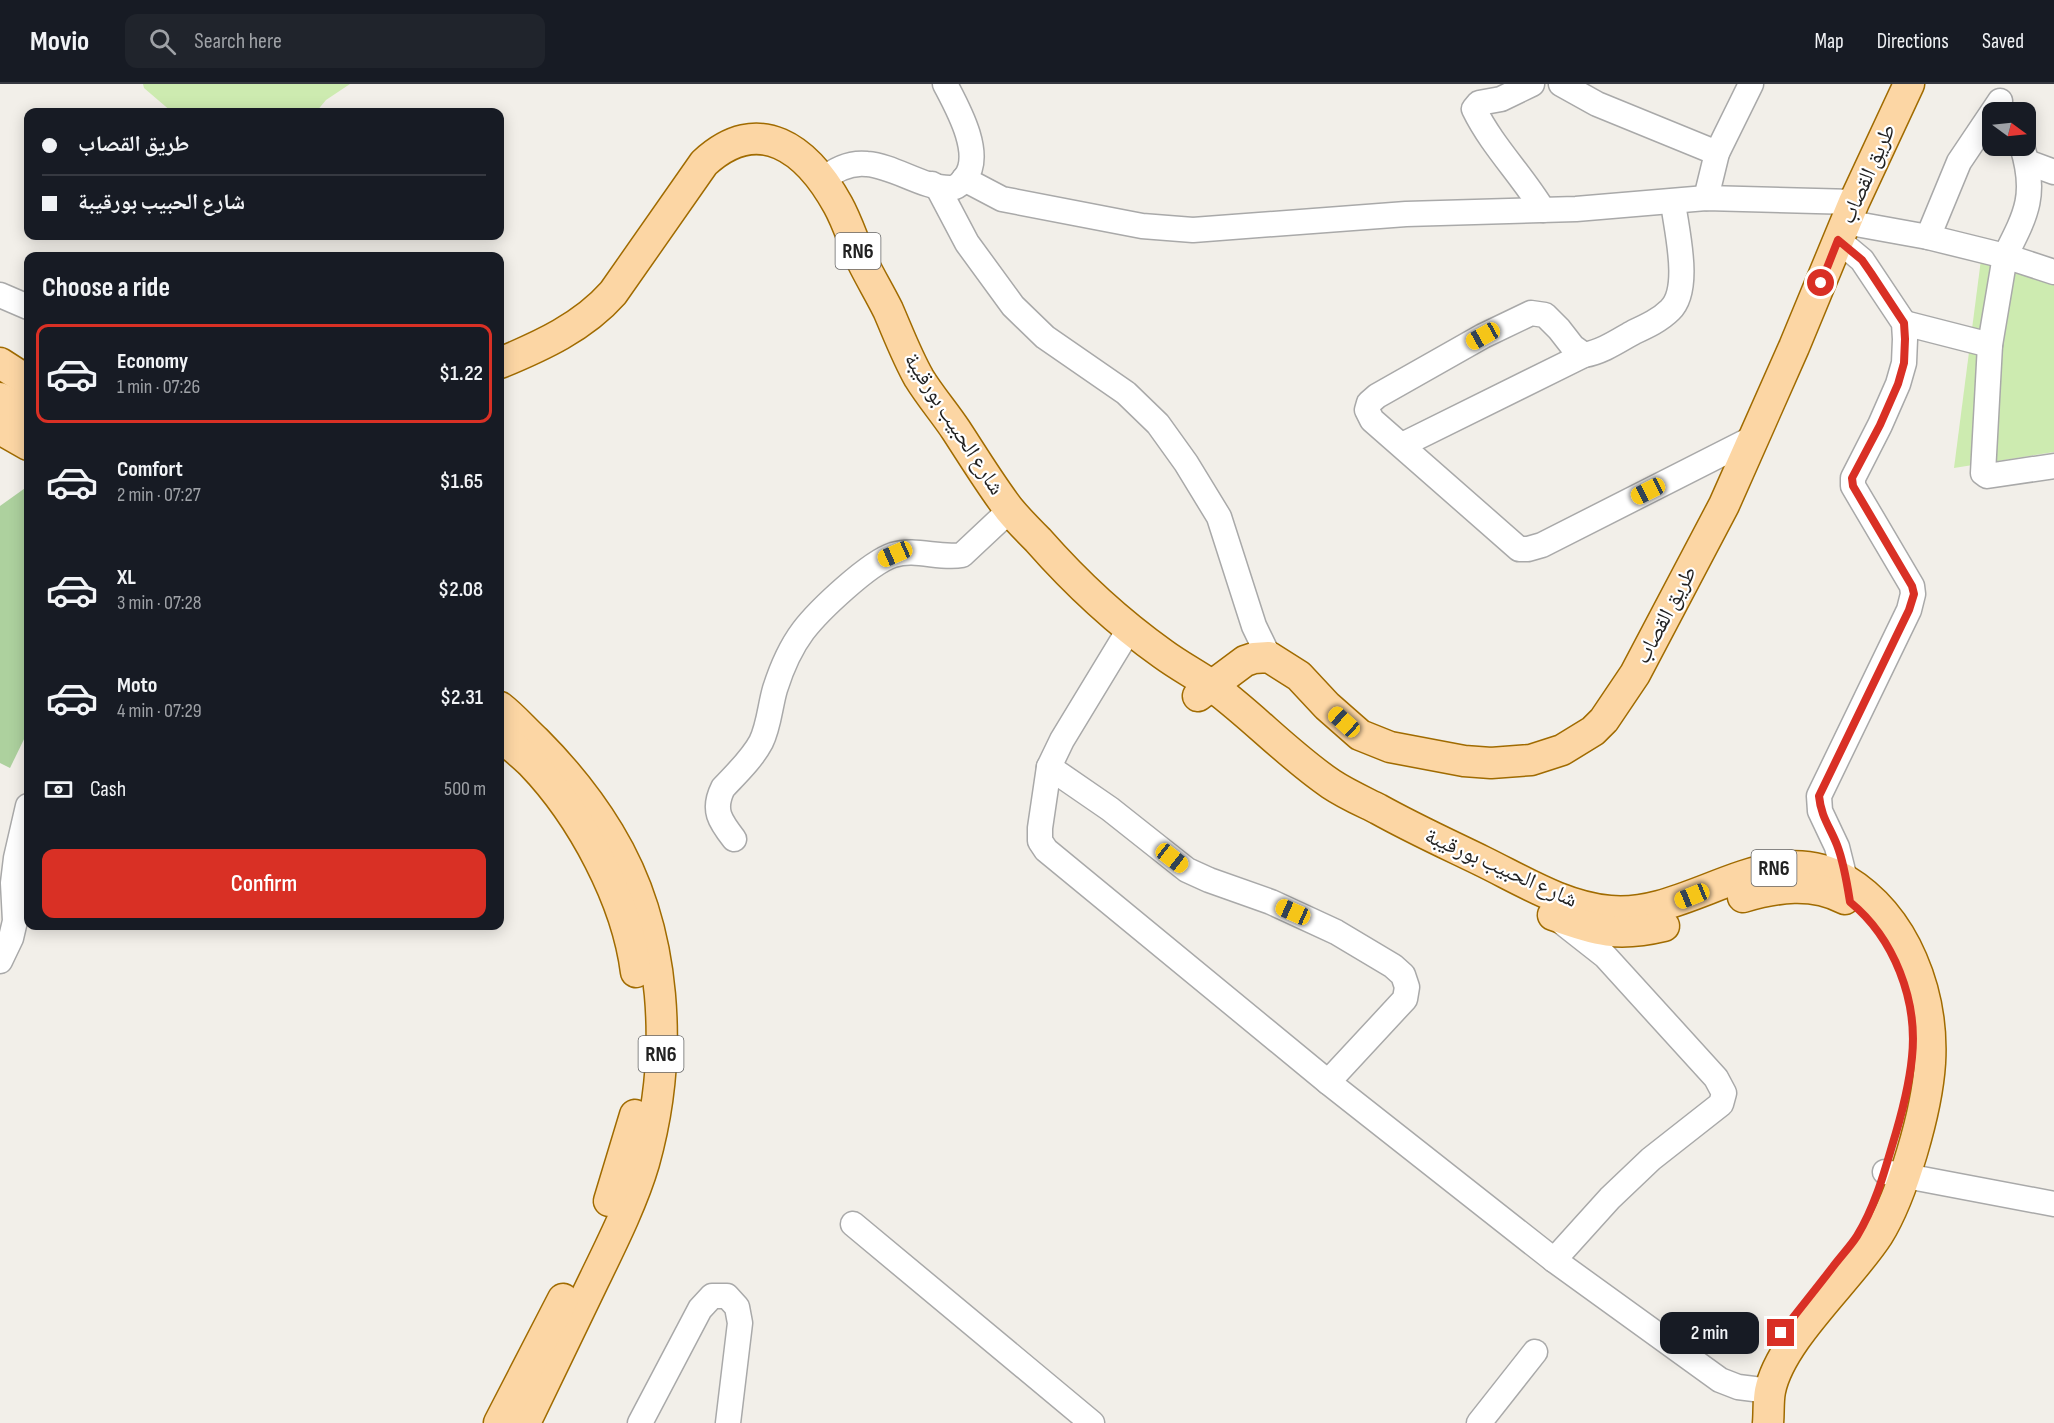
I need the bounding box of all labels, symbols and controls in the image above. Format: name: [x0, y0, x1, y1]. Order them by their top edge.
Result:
search box: [125, 14, 545, 68]
text: Movio: [30, 25, 89, 58]
icon: search: [146, 25, 179, 58]
text: Search here: [194, 28, 282, 55]
text: Map: [1814, 29, 1844, 54]
text: Directions: [1877, 29, 1949, 54]
text: Saved: [1982, 29, 2024, 54]
north arrow: [1982, 102, 2036, 156]
map controls: [1982, 102, 2036, 156]
street label: طريق القصاب: [1834, 120, 1902, 228]
text: طريق القصاب: [78, 131, 190, 158]
text: شارع الحبيب بورقيبة: [78, 189, 245, 216]
road number: RN6: [836, 233, 880, 269]
route start: [1807, 269, 1834, 296]
text: Choose a ride: [42, 272, 170, 304]
car: [1463, 319, 1503, 353]
icon: car: [45, 347, 99, 401]
text: Economy: [117, 348, 188, 375]
street label: شارع الحبيب بورقيبة: [898, 348, 1010, 500]
text: $1.22: [439, 360, 483, 387]
text: 1 min · 07:26: [117, 375, 200, 399]
icon: car: [45, 455, 99, 509]
text: Comfort: [117, 456, 183, 483]
text: $1.65: [440, 468, 483, 495]
car: [1628, 475, 1668, 507]
text: 2 min · 07:27: [117, 483, 201, 507]
car: [875, 538, 915, 570]
street label: طريق القصاب: [1629, 562, 1703, 668]
icon: car: [45, 563, 99, 617]
text: XL: [117, 564, 136, 591]
text: $2.08: [438, 576, 483, 603]
text: 3 min · 07:28: [117, 591, 202, 615]
icon: car: [45, 671, 99, 725]
text: Moto: [117, 672, 157, 699]
text: $2.31: [440, 684, 483, 711]
text: 4 min · 07:29: [117, 699, 202, 723]
car: [1325, 703, 1363, 741]
icon: cash: [42, 773, 75, 806]
text: Cash: [90, 776, 126, 803]
text: 500 m: [444, 777, 486, 801]
street label: شارع الحبيب بورقيبة: [1421, 822, 1581, 914]
car: [1152, 840, 1192, 876]
button: Confirm: [42, 849, 486, 918]
road number: RN6: [1752, 850, 1796, 886]
car: [1672, 881, 1712, 911]
car: [1273, 896, 1313, 928]
road number: RN6: [638, 1036, 684, 1072]
callout: 2 min: [1661, 1312, 1760, 1354]
route end: [1767, 1319, 1794, 1346]
text: 2 min: [1691, 1321, 1728, 1345]

